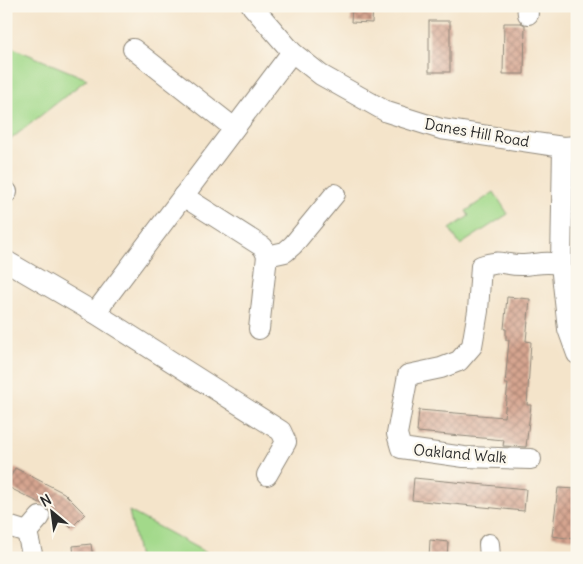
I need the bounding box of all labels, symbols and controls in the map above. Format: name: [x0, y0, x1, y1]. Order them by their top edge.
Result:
street label: Danes Hill Road: [423, 114, 531, 151]
street label: Oakland Walk: [413, 440, 508, 467]
north arrow: [28, 486, 78, 536]
text: N: [37, 490, 54, 511]

